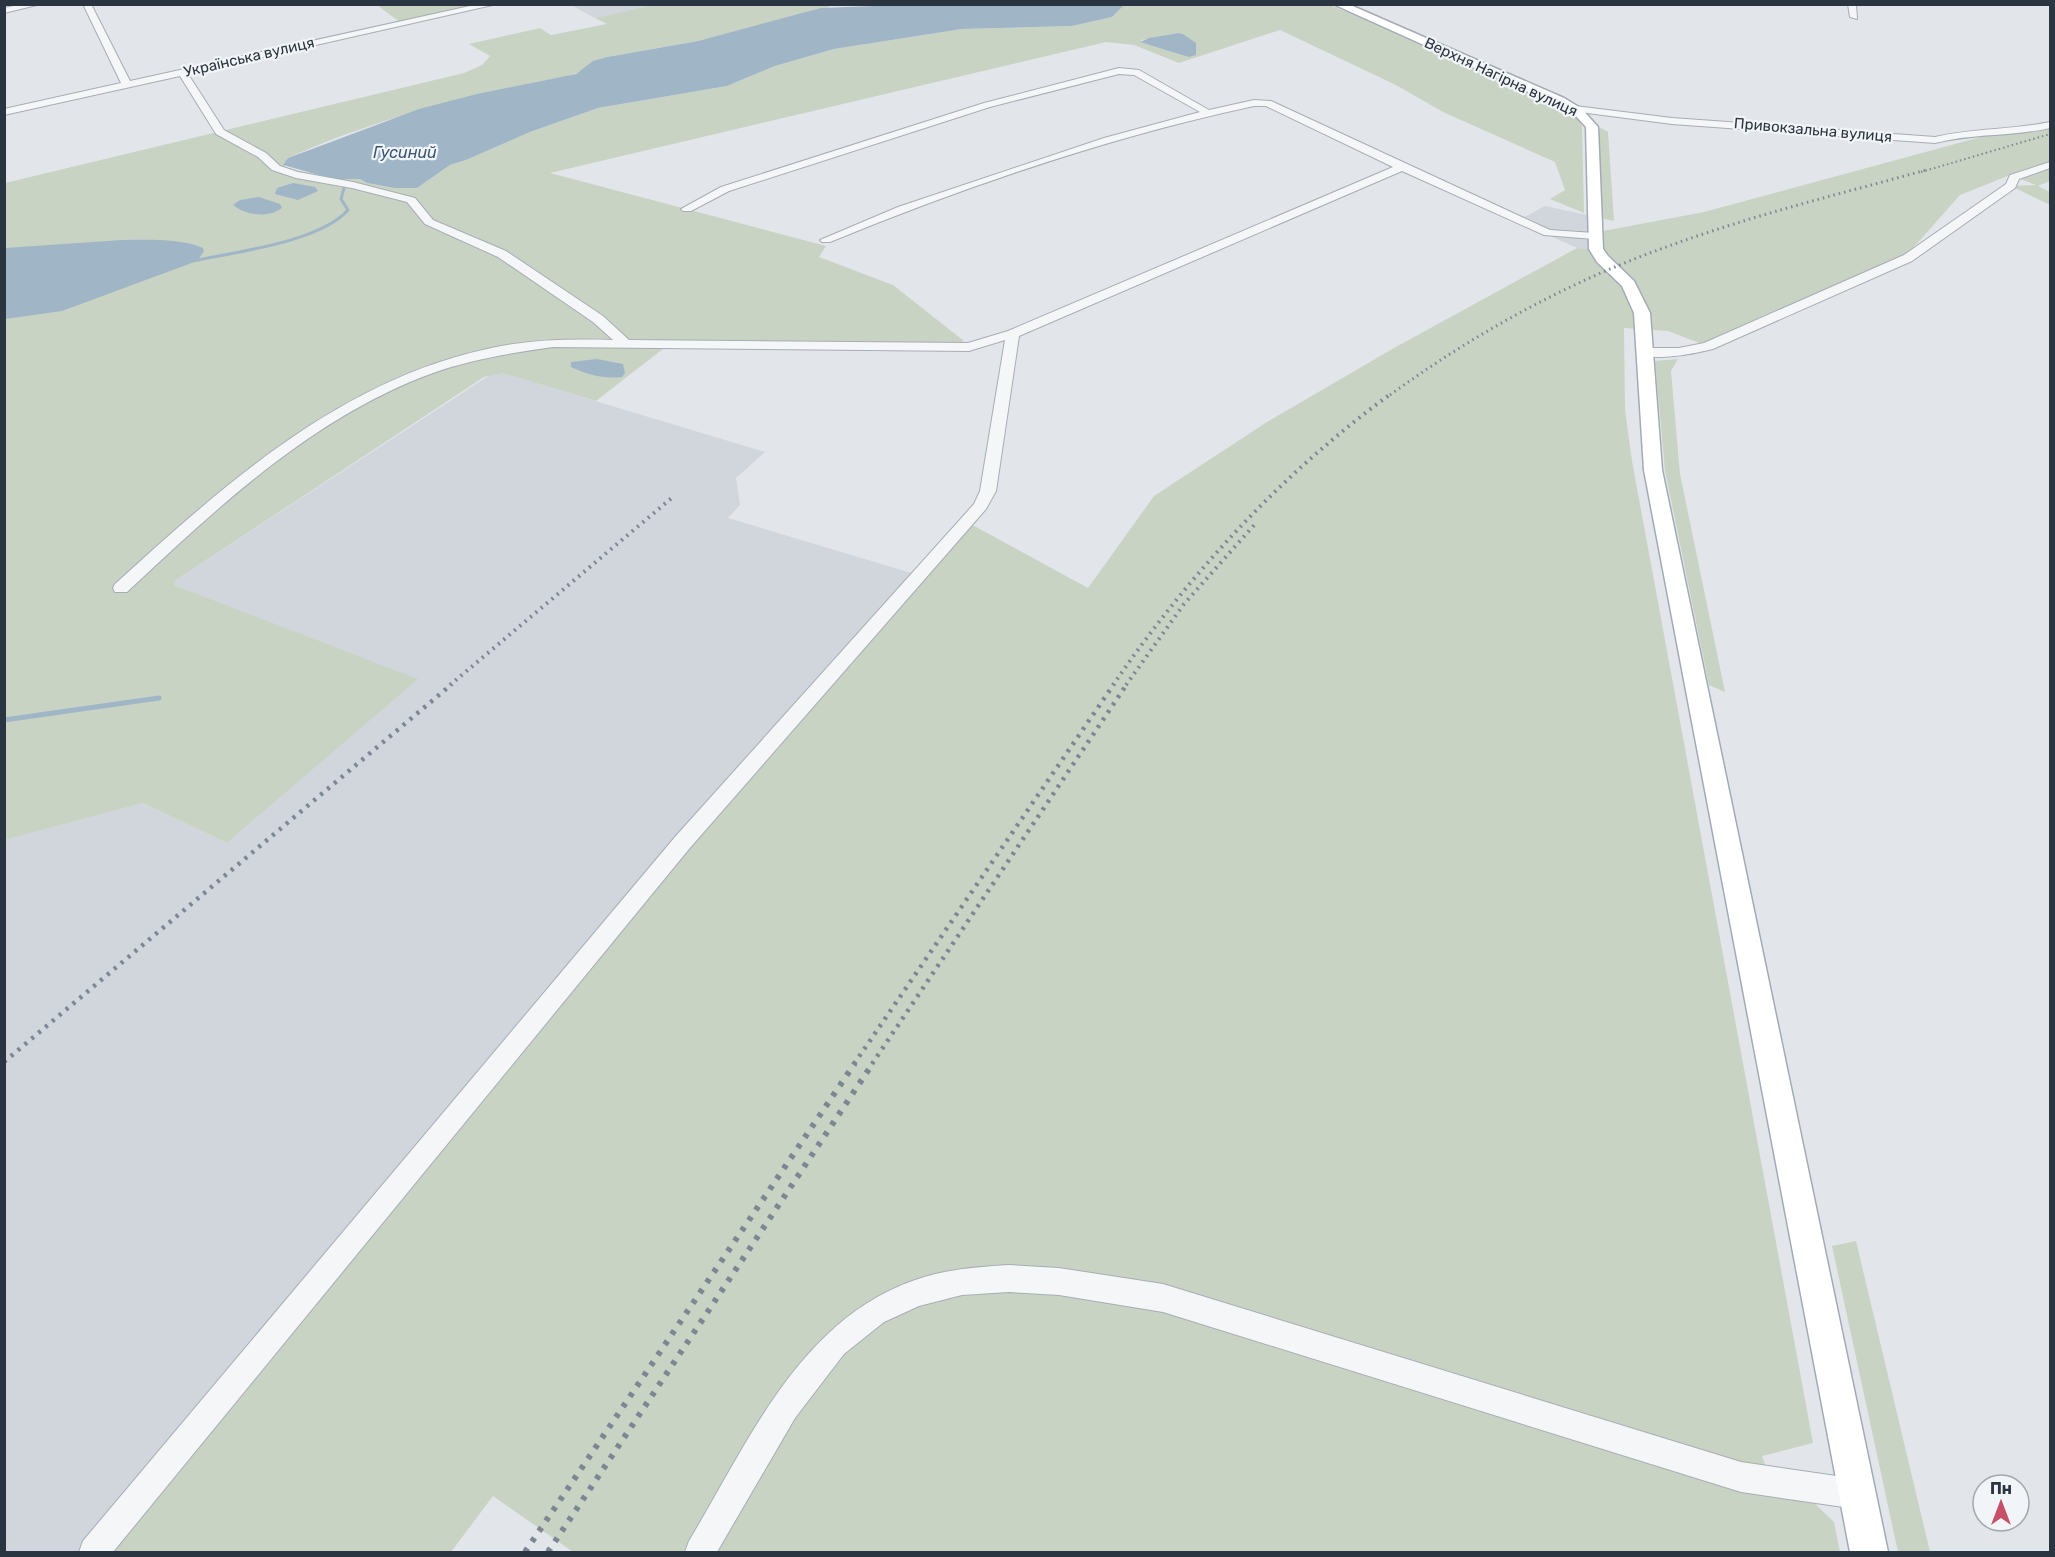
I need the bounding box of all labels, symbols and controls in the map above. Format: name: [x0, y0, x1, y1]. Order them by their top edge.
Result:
street label: Українська вулиця: [182, 33, 316, 81]
street label: Верхня Нагірна вулиця: [1422, 34, 1580, 120]
street label: Привокзальна вулиця: [1733, 114, 1893, 146]
water label: Гусиний: [373, 143, 437, 162]
north arrow: [1971, 1473, 2031, 1533]
text: Пн: [1990, 1479, 2012, 1498]

